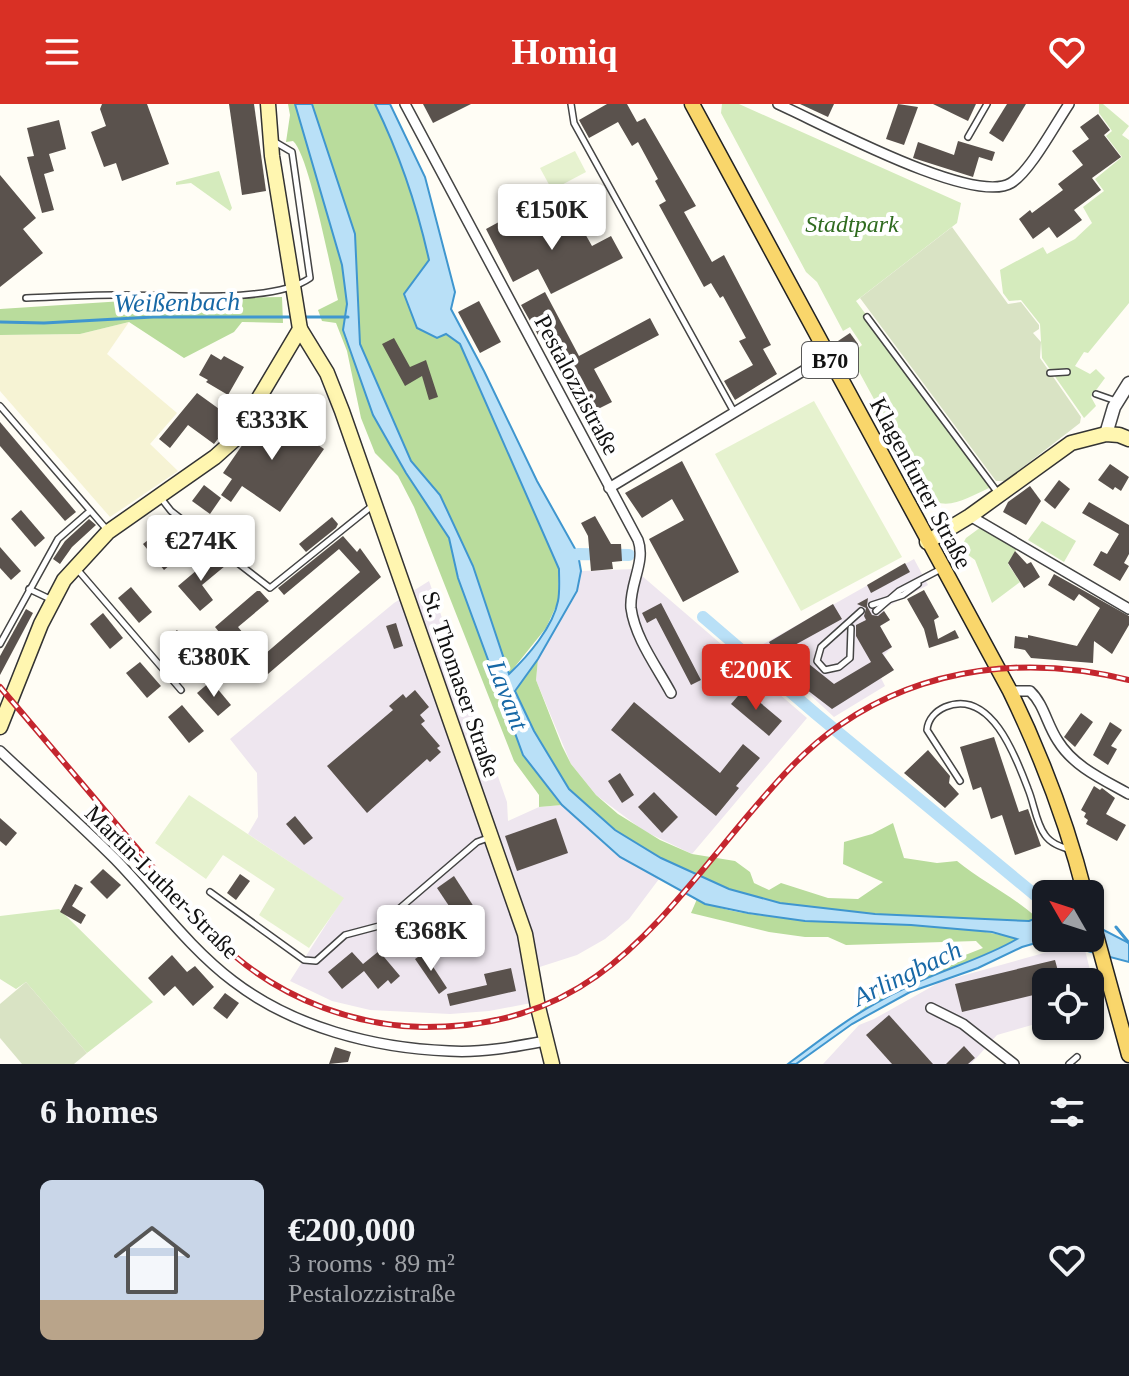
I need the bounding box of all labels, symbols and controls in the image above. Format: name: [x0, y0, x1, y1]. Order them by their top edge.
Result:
icon: menu: [40, 30, 84, 74]
icon: heart: [1045, 30, 1089, 74]
text: Homiq: [511, 32, 618, 72]
pin: €150K: [496, 184, 608, 252]
text: €150K: [516, 195, 588, 224]
park label: Stadtpark: [805, 211, 899, 237]
water label: Weißenbach: [114, 287, 240, 318]
street label: Pestalozzistraße: [529, 311, 625, 459]
road number: B70: [802, 342, 858, 378]
street label: Klagenfurter Straße: [865, 393, 977, 573]
pin: €333K: [216, 394, 328, 462]
text: €333K: [236, 405, 308, 434]
pin: €274K: [145, 515, 257, 583]
text: €274K: [165, 526, 237, 555]
street label: St. Thomaser Straße: [417, 588, 505, 780]
pin: €380K: [158, 631, 270, 699]
text: €380K: [178, 642, 250, 671]
pin: €200K: [700, 644, 812, 712]
water label: Lavant: [481, 655, 534, 735]
text: €200K: [720, 655, 792, 684]
street label: Martin-Luther-Straße: [80, 800, 244, 964]
north arrow: [1032, 880, 1104, 952]
map controls: [1032, 880, 1104, 1040]
pin: €368K: [375, 905, 487, 973]
text: €368K: [395, 916, 467, 945]
water label: Arlingbach: [846, 935, 966, 1013]
button: locate: [1032, 968, 1104, 1040]
icon: filters: [1045, 1090, 1089, 1134]
text: 6 homes: [40, 1093, 158, 1130]
text: €200,000: [288, 1211, 416, 1248]
icon: home: [104, 1212, 200, 1308]
icon: heart: [1045, 1238, 1089, 1282]
text: 3 rooms · 89 m²: [288, 1249, 455, 1278]
text: Pestalozzistraße: [288, 1279, 456, 1308]

